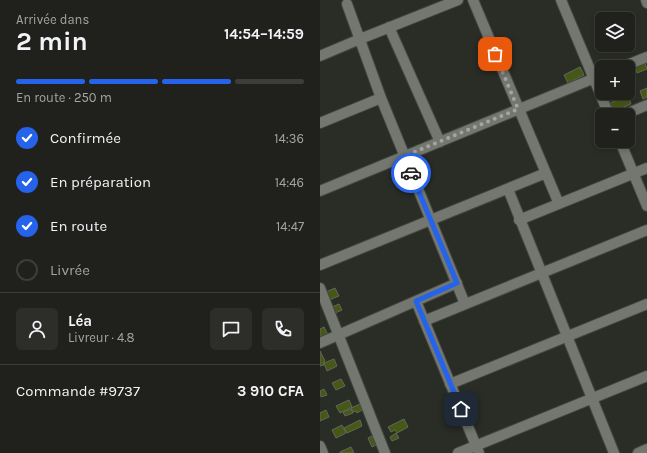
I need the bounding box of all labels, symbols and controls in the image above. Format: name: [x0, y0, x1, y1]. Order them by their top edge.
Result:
text: Arrivée dans: [16, 12, 89, 27]
map controls: [595, 12, 635, 148]
button: layers: [595, 12, 635, 52]
text: 14:54–14:59: [224, 25, 304, 43]
text: 2 min: [16, 26, 88, 57]
pin: [478, 37, 512, 71]
icon: bag: [484, 43, 506, 65]
button: +: [595, 60, 635, 100]
text: En route · 250 m: [16, 90, 112, 105]
button: −: [595, 108, 635, 148]
icon: check: [16, 127, 38, 149]
text: Confirmée: [50, 129, 121, 147]
text: 14:36: [274, 131, 304, 146]
courier: [391, 153, 431, 193]
icon: car: [400, 162, 422, 184]
icon: check: [16, 171, 38, 193]
text: En préparation: [50, 173, 151, 191]
text: 14:46: [275, 175, 304, 190]
icon: check: [16, 215, 38, 237]
text: En route: [50, 217, 107, 235]
text: 14:47: [276, 219, 304, 234]
text: Livrée: [50, 261, 90, 279]
button: person: [16, 308, 58, 350]
button: chat: [210, 308, 252, 350]
button: phone: [262, 308, 304, 350]
text: Léa: [68, 312, 92, 330]
text: Livreur · 4.8: [68, 330, 135, 345]
text: Commande #9737: [16, 382, 140, 400]
text: 3 910 CFA: [237, 382, 304, 400]
pin: [444, 392, 478, 426]
icon: home: [450, 398, 472, 420]

